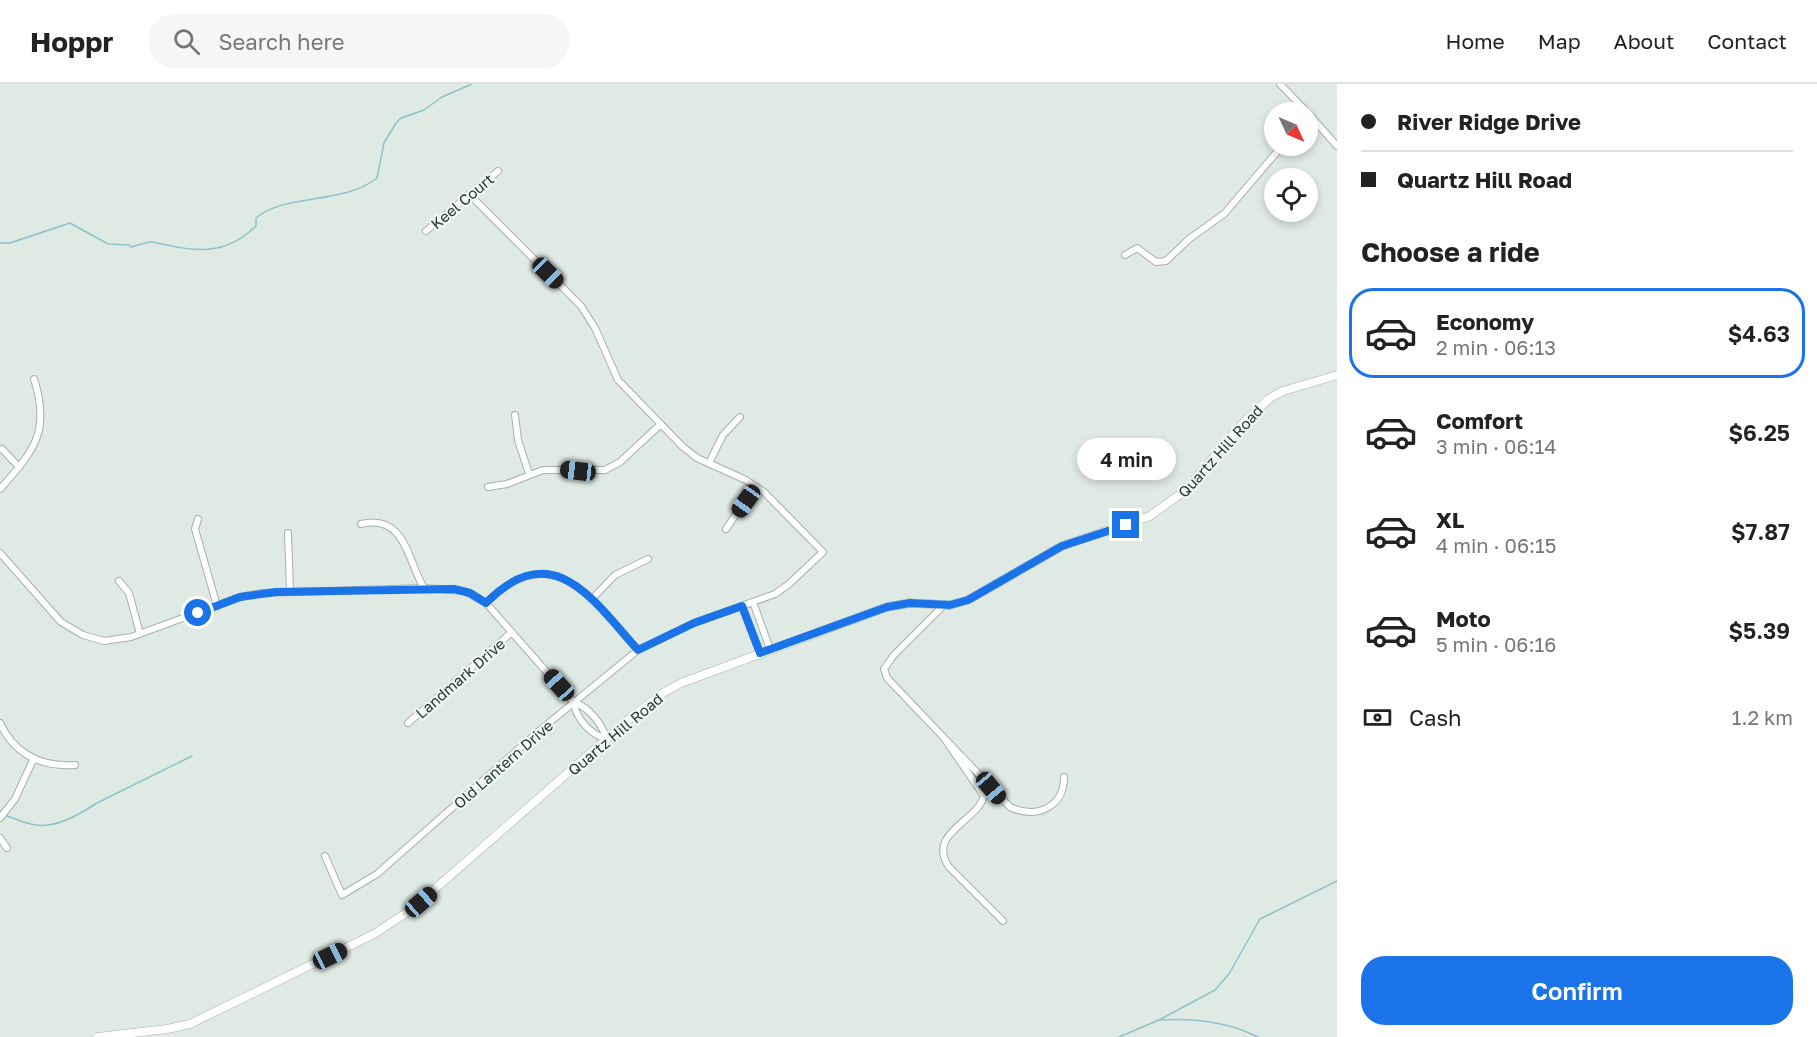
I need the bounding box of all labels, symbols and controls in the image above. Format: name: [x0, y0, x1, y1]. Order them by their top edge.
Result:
search box: [149, 14, 569, 68]
text: Hoppr: [30, 25, 113, 58]
icon: search: [170, 25, 203, 58]
text: Search here: [218, 28, 345, 55]
text: Home: [1445, 28, 1505, 54]
text: Map: [1538, 28, 1581, 54]
text: About: [1614, 28, 1674, 54]
text: Contact: [1707, 28, 1787, 54]
north arrow: [1264, 102, 1318, 156]
map controls: [1264, 102, 1318, 222]
text: River Ridge Drive: [1397, 108, 1581, 135]
text: Quartz Hill Road: [1397, 166, 1572, 193]
button: locate: [1264, 168, 1318, 222]
street label: Keel Court: [427, 170, 497, 232]
text: Choose a ride: [1361, 236, 1540, 268]
car: [529, 254, 567, 292]
icon: car: [1364, 306, 1418, 360]
text: Economy: [1436, 308, 1534, 335]
text: $4.63: [1728, 320, 1790, 347]
text: 2 min · 06:13: [1436, 335, 1556, 359]
street label: Quartz Hill Road: [1174, 401, 1266, 501]
icon: car: [1364, 405, 1418, 459]
text: Comfort: [1436, 407, 1523, 434]
text: $6.25: [1729, 419, 1790, 446]
text: 3 min · 06:14: [1436, 434, 1556, 458]
callout: 4 min: [1076, 438, 1176, 480]
text: 4 min: [1100, 447, 1153, 471]
car: [559, 460, 597, 482]
car: [728, 481, 764, 521]
icon: car: [1364, 504, 1418, 558]
text: XL: [1436, 506, 1464, 533]
route end: [1112, 511, 1139, 538]
text: $7.87: [1731, 518, 1790, 545]
text: 4 min · 06:15: [1436, 533, 1556, 557]
route start: [184, 599, 211, 626]
icon: car: [1364, 603, 1418, 657]
text: Moto: [1436, 605, 1491, 632]
text: $5.39: [1728, 617, 1790, 644]
text: 5 min · 06:16: [1436, 632, 1556, 656]
street label: Landmark Drive: [412, 634, 509, 722]
car: [540, 666, 578, 704]
street label: Quartz Hill Road: [564, 689, 666, 779]
icon: cash: [1361, 701, 1394, 734]
text: Cash: [1409, 704, 1462, 731]
text: 1.2 km: [1732, 705, 1793, 729]
street label: Old Lantern Drive: [450, 716, 557, 812]
car: [973, 768, 1009, 808]
car: [402, 883, 440, 921]
car: [310, 940, 350, 972]
button: Confirm: [1361, 956, 1793, 1025]

